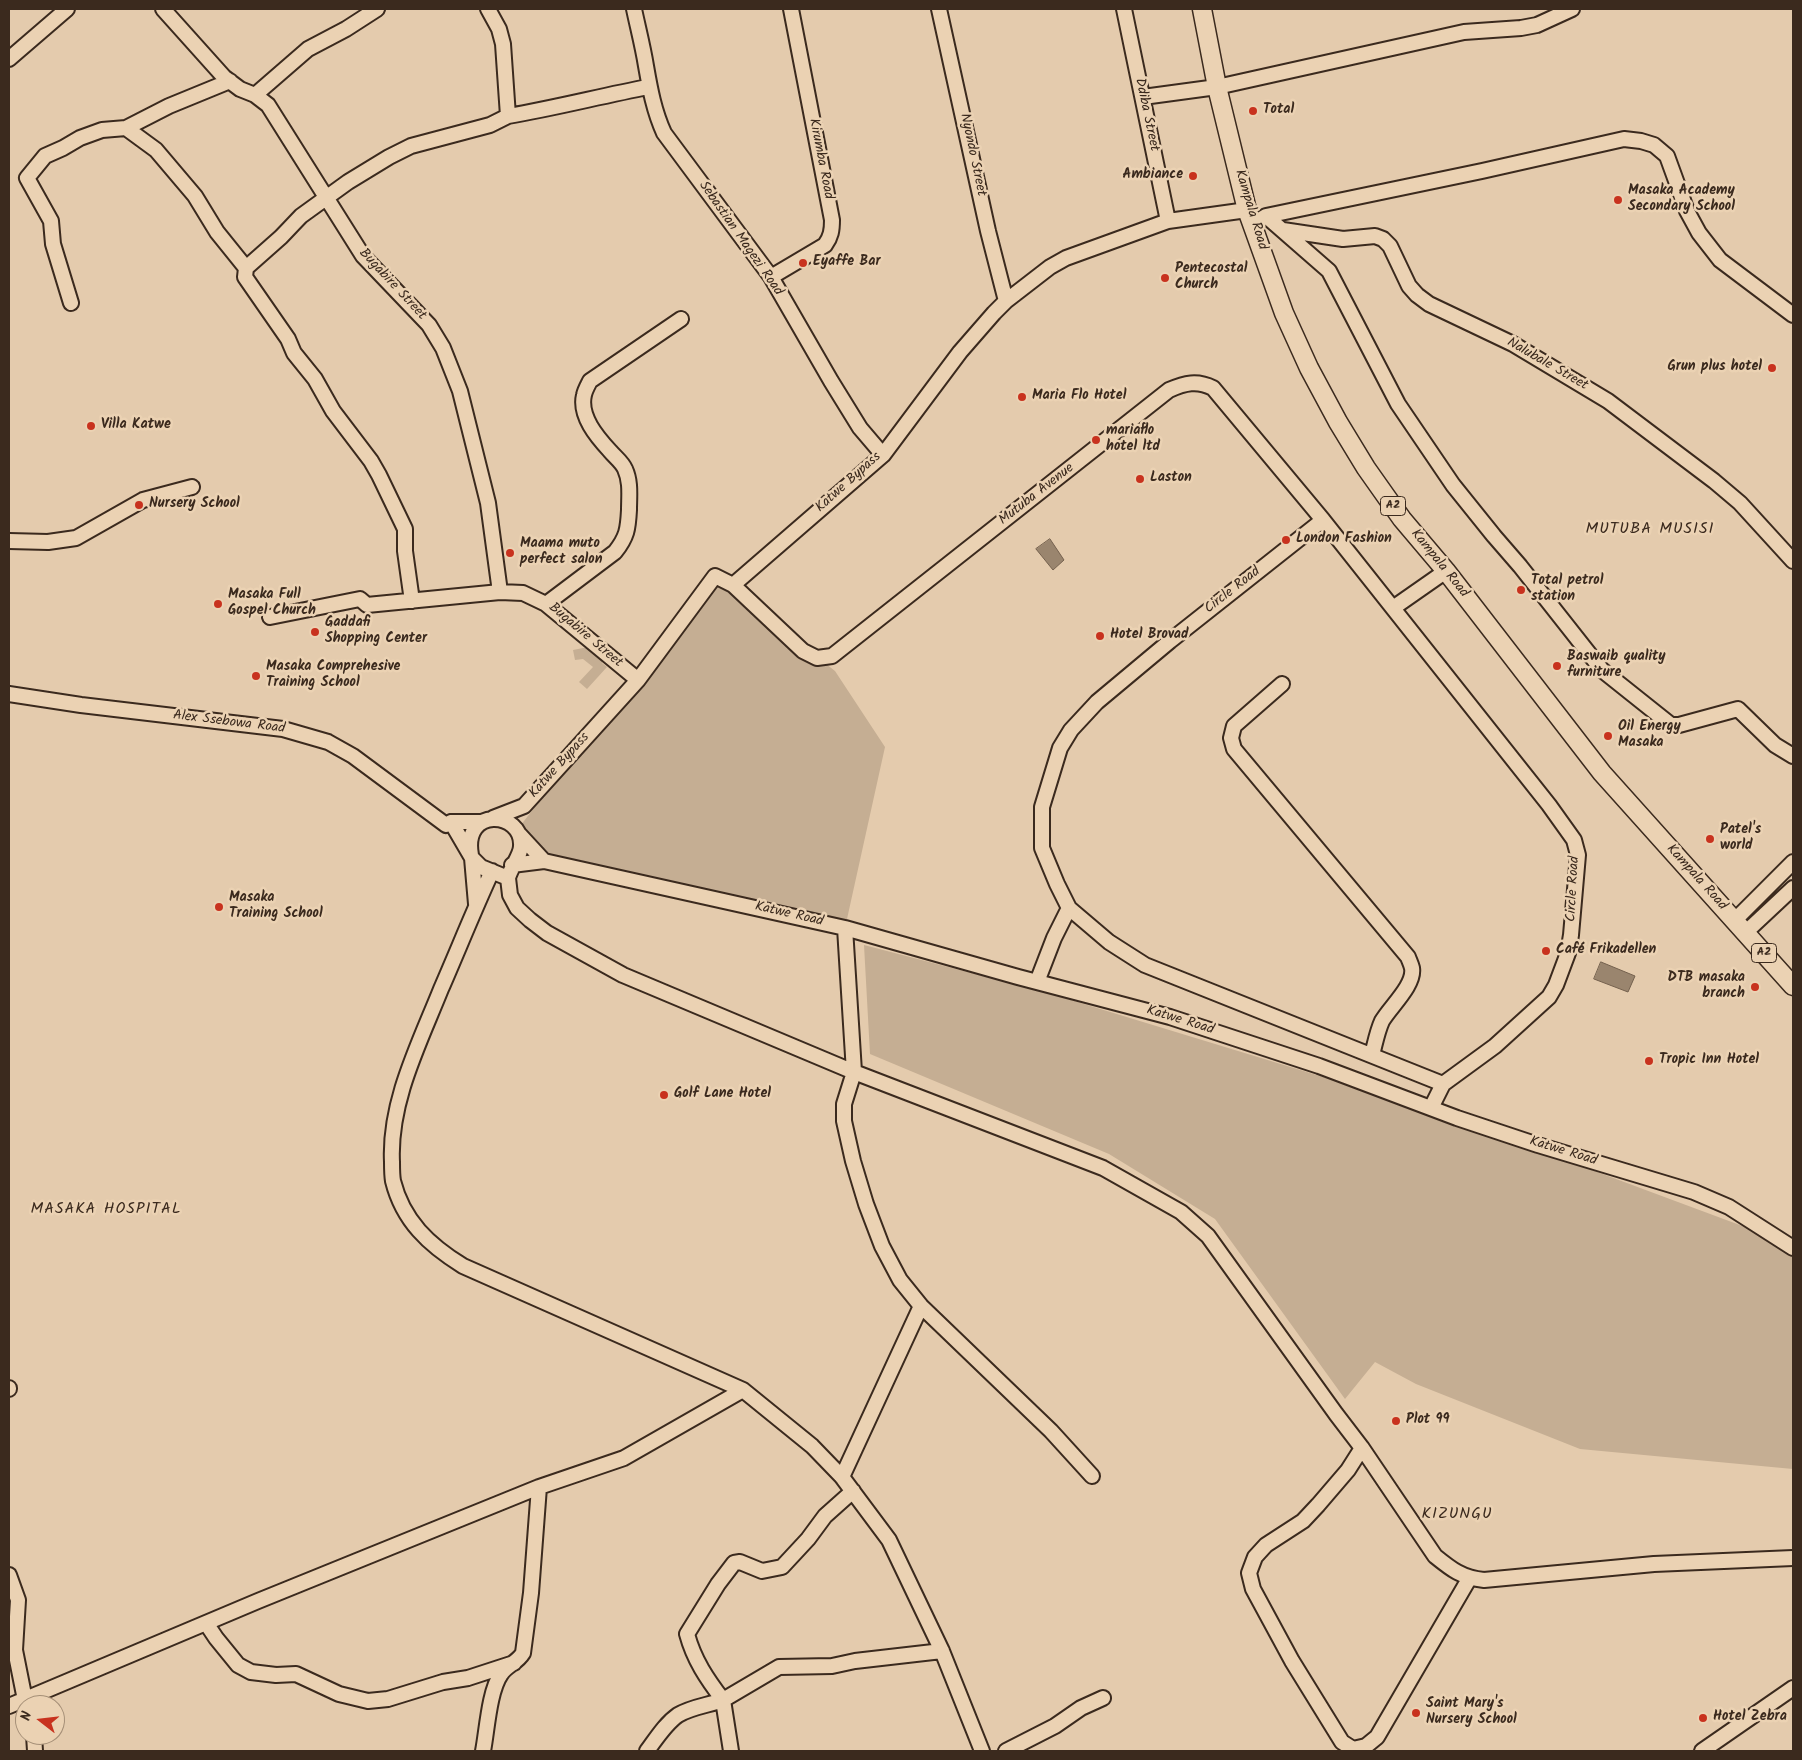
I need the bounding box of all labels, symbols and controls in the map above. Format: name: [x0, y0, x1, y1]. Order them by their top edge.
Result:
street label: Ddiba Street: [1130, 77, 1162, 153]
place label: Total: [1263, 103, 1294, 119]
marker: Total: [1247, 105, 1259, 117]
street label: Nyondo Street: [955, 112, 989, 198]
street label: Kirumba Road: [804, 117, 836, 201]
place label: Ambiance: [1123, 168, 1183, 184]
street label: Kampala Road: [1230, 168, 1270, 252]
marker: Ambiance: [1187, 170, 1199, 182]
street label: Sebastian Magezi Road: [694, 179, 786, 299]
place label: Masaka Academy Secondary School: [1628, 184, 1735, 216]
marker: Masaka Academy Secondary School: [1612, 194, 1624, 206]
street label: Bugabire Street: [355, 246, 429, 324]
place label: Eyaffe Bar: [813, 255, 880, 271]
marker: Eyaffe Bar: [797, 257, 809, 269]
place label: Pentecostal Church: [1175, 262, 1247, 294]
marker: Pentecostal Church: [1159, 272, 1171, 284]
street label: Nalubale Street: [1503, 335, 1591, 395]
place label: Grun plus hotel: [1668, 360, 1762, 376]
marker: Grun plus hotel: [1766, 362, 1778, 374]
place label: Maria Flo Hotel: [1032, 389, 1126, 405]
marker: Maria Flo Hotel: [1016, 391, 1028, 403]
place label: Villa Katwe: [101, 418, 171, 434]
marker: Villa Katwe: [85, 420, 97, 432]
place label: mariaflo hotel ltd: [1106, 424, 1160, 457]
marker: mariaflo hotel ltd: [1090, 434, 1102, 446]
street label: Katwe Bypass: [813, 449, 885, 517]
street label: Mutuba Avenue: [996, 460, 1078, 530]
place label: Laston: [1150, 471, 1192, 487]
marker: Laston: [1134, 473, 1146, 485]
road number: A2: [1380, 496, 1406, 516]
place label: Nursery School: [149, 497, 240, 513]
marker: Nursery School: [133, 499, 145, 511]
district label: MUTUBA MUSISI: [1584, 520, 1716, 540]
street label: Kampala Road: [1406, 526, 1472, 602]
place label: London Fashion: [1296, 532, 1392, 548]
marker: London Fashion: [1280, 534, 1292, 546]
place label: Maama muto perfect salon: [520, 537, 602, 570]
marker: Maama muto perfect salon: [504, 547, 516, 559]
street label: Circle Road: [1202, 564, 1264, 618]
place label: Total petrol station: [1531, 574, 1603, 606]
marker: Total petrol station: [1515, 584, 1527, 596]
place label: Masaka Full Gospel Church: [228, 588, 316, 620]
marker: Masaka Full Gospel Church: [212, 598, 224, 610]
street label: Bugabire Street: [545, 600, 625, 672]
place label: Gaddafi Shopping Center: [325, 616, 427, 648]
marker: Gaddafi Shopping Center: [309, 626, 321, 638]
place label: Hotel Brovad: [1110, 628, 1189, 644]
marker: Hotel Brovad: [1094, 630, 1106, 642]
place label: Baswaib quality furniture: [1567, 650, 1666, 682]
place label: Masaka Comprehesive Training School: [266, 660, 400, 692]
marker: Baswaib quality furniture: [1551, 660, 1563, 672]
marker: Masaka Comprehesive Training School: [250, 670, 262, 682]
street label: Alex Ssebowa Road: [172, 708, 286, 738]
place label: Oil Energy Masaka: [1618, 720, 1681, 752]
street label: Katwe Bypass: [526, 730, 594, 802]
marker: Oil Energy Masaka: [1602, 730, 1614, 742]
place label: Patel's world: [1720, 823, 1761, 856]
marker: Patel's world: [1704, 833, 1716, 845]
street label: Kampala Road: [1662, 842, 1730, 914]
street label: Circle Road: [1564, 856, 1584, 922]
place label: Masaka Training School: [229, 891, 323, 924]
street label: Katwe Road: [753, 899, 825, 931]
marker: Masaka Training School: [213, 901, 225, 913]
place label: Café Frikadellen: [1556, 943, 1656, 959]
road number: A2: [1752, 944, 1776, 962]
marker: Café Frikadellen: [1540, 945, 1552, 957]
place label: DTB masaka branch: [1668, 971, 1745, 1004]
marker: DTB masaka branch: [1749, 981, 1761, 993]
street label: Katwe Road: [1144, 1003, 1216, 1039]
place label: Tropic Inn Hotel: [1659, 1053, 1759, 1069]
marker: Tropic Inn Hotel: [1643, 1055, 1655, 1067]
place label: Golf Lane Hotel: [674, 1087, 771, 1103]
marker: Golf Lane Hotel: [658, 1089, 670, 1101]
street label: Katwe Road: [1527, 1134, 1599, 1170]
district label: MASAKA HOSPITAL: [29, 1200, 183, 1220]
place label: Plot 99: [1406, 1413, 1450, 1429]
marker: Plot 99: [1390, 1415, 1402, 1427]
district label: KIZUNGU: [1421, 1505, 1493, 1525]
north arrow: [15, 1695, 65, 1745]
place label: Saint Mary's Nursery School: [1426, 1697, 1517, 1730]
marker: Saint Mary's Nursery School: [1410, 1707, 1422, 1719]
text: N: [15, 1709, 38, 1723]
place label: Hotel Zebra: [1713, 1710, 1787, 1726]
marker: Hotel Zebra: [1697, 1712, 1709, 1724]

